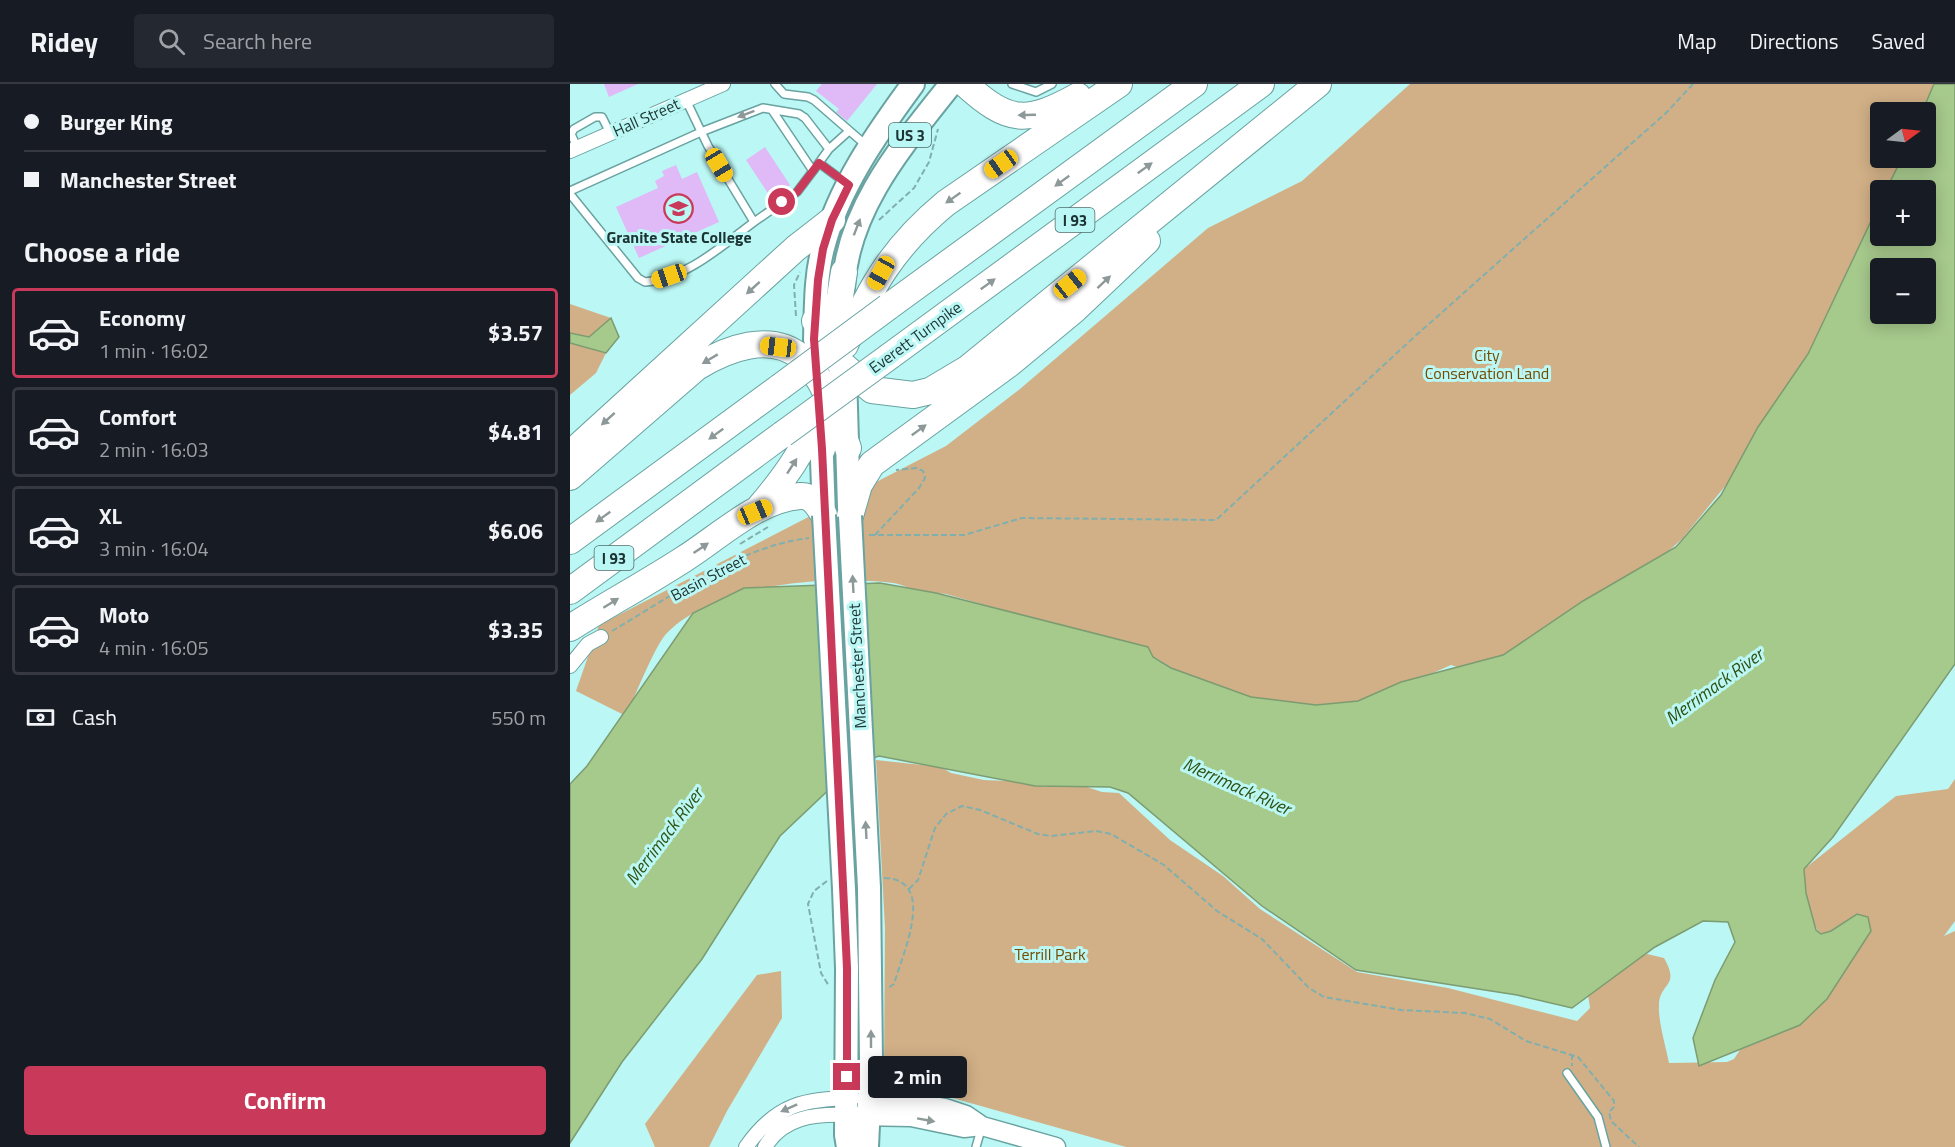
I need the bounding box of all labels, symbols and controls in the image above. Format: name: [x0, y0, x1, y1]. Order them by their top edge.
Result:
search box: [134, 14, 554, 68]
text: Ridey: [30, 20, 98, 63]
text: Search here: [203, 24, 312, 58]
icon: search: [155, 25, 188, 58]
text: Map: [1677, 25, 1717, 57]
text: Directions: [1750, 25, 1839, 57]
text: Saved: [1872, 25, 1925, 57]
street label: Hall Street: [609, 91, 684, 142]
north arrow: [1870, 102, 1936, 168]
map controls: [1870, 102, 1936, 324]
text: Burger King: [60, 105, 172, 139]
one-way arrow: [737, 109, 755, 119]
one-way arrow: [1017, 110, 1036, 120]
road number: US 3: [889, 123, 931, 147]
car: [702, 145, 736, 185]
car: [981, 146, 1021, 182]
text: Manchester Street: [60, 163, 237, 197]
one-way arrow: [1138, 163, 1153, 175]
one-way arrow: [1054, 175, 1070, 187]
button: +: [1870, 180, 1936, 246]
route start: [768, 188, 795, 215]
one-way arrow: [945, 192, 961, 203]
school or university icon: Granite State College: [663, 193, 695, 225]
road number: I 93: [1056, 208, 1094, 232]
one-way arrow: [852, 218, 862, 236]
place label: Granite State College: [606, 225, 752, 249]
text: Choose a ride: [24, 231, 180, 272]
car: [864, 253, 898, 293]
button: −: [1870, 258, 1936, 324]
car: [649, 262, 689, 290]
car: [1050, 266, 1090, 302]
one-way arrow: [1096, 275, 1110, 289]
one-way arrow: [980, 278, 996, 290]
one-way arrow: [746, 281, 761, 294]
street label: Everett Turnpike: [864, 295, 966, 379]
text: Economy: [99, 301, 186, 335]
icon: car: [27, 306, 81, 360]
text: $3.57: [488, 316, 543, 350]
text: 1 min · 16:02: [99, 335, 209, 366]
car: [759, 336, 797, 358]
park label: City Conservation Land: [1425, 343, 1549, 385]
one-way arrow: [701, 354, 718, 364]
text: Comfort: [99, 400, 177, 434]
icon: car: [27, 405, 81, 459]
one-way arrow: [601, 412, 616, 426]
text: $4.81: [488, 415, 543, 449]
one-way arrow: [911, 424, 926, 436]
one-way arrow: [708, 428, 724, 440]
text: 2 min · 16:03: [99, 434, 209, 465]
one-way arrow: [786, 458, 797, 474]
car: [735, 497, 775, 527]
text: XL: [99, 499, 122, 533]
icon: car: [27, 504, 81, 558]
one-way arrow: [596, 511, 612, 523]
text: $6.06: [488, 514, 543, 548]
text: 3 min · 16:04: [99, 533, 209, 564]
one-way arrow: [693, 542, 710, 553]
road number: I 93: [594, 546, 633, 570]
street label: Basin Street: [666, 547, 750, 607]
one-way arrow: [849, 574, 858, 593]
one-way arrow: [603, 597, 619, 608]
text: Moto: [99, 598, 149, 632]
icon: car: [27, 603, 81, 657]
street label: Manchester Street: [842, 603, 872, 729]
text: $3.35: [488, 613, 543, 647]
text: 4 min · 16:05: [99, 632, 209, 663]
water label: Merrimack River: [1659, 640, 1770, 731]
text: Cash: [72, 700, 117, 734]
icon: cash: [24, 701, 57, 734]
text: 550 m: [491, 702, 546, 733]
water label: Merrimack River: [1179, 750, 1297, 823]
water label: Merrimack River: [619, 780, 711, 890]
one-way arrow: [862, 820, 871, 839]
park label: Terrill Park: [1014, 942, 1086, 966]
one-way arrow: [866, 1030, 876, 1049]
callout: 2 min: [868, 1056, 967, 1098]
text: 2 min: [893, 1061, 942, 1092]
route end: [833, 1063, 860, 1090]
button: Confirm: [24, 1066, 546, 1135]
one-way arrow: [780, 1103, 798, 1113]
one-way arrow: [917, 1116, 936, 1125]

